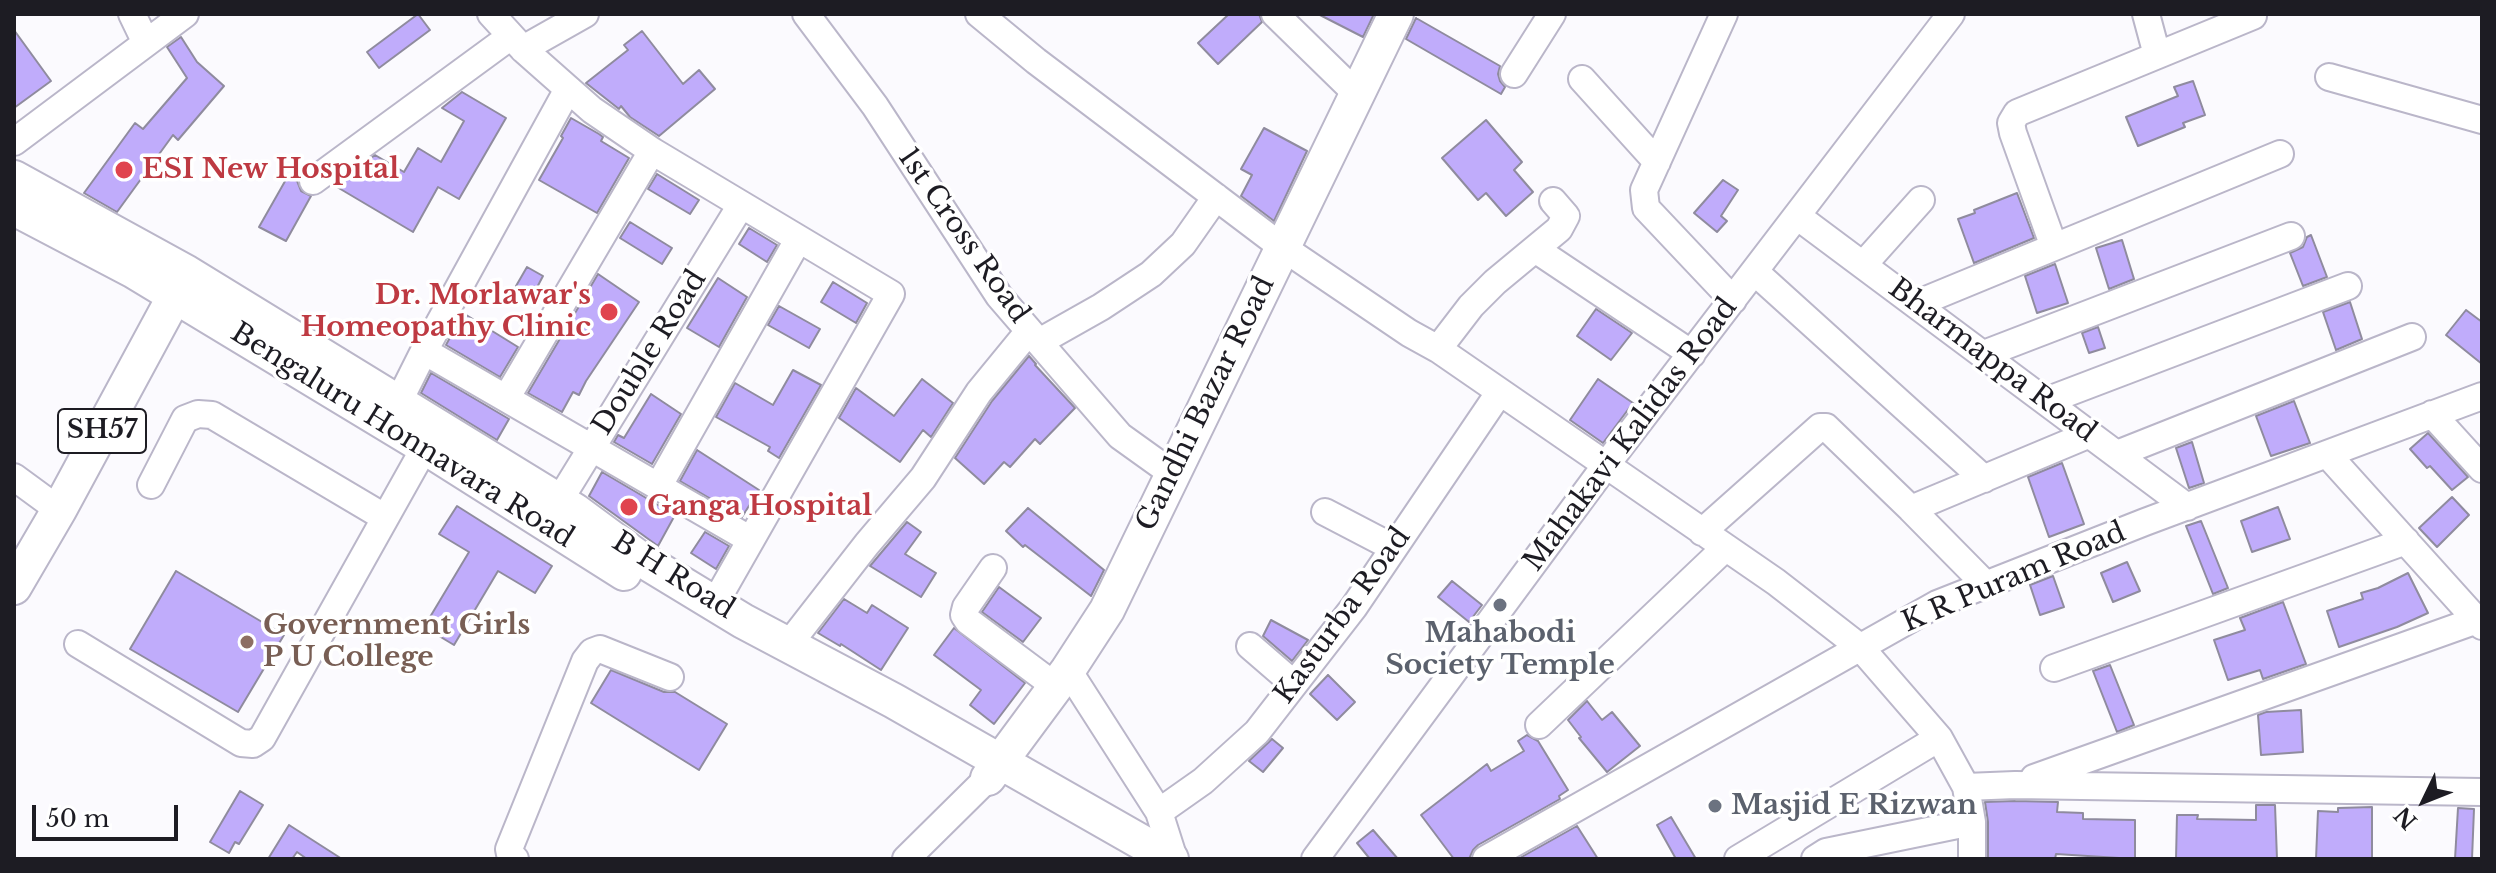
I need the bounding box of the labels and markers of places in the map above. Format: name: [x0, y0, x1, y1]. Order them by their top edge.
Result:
place label: ESI New Hospital: [142, 153, 399, 187]
marker: ESI New Hospital: [113, 159, 135, 181]
place label: Dr. Morlawar's Homeopathy Clinic: [300, 279, 591, 345]
marker: Dr. Morlawar's Homeopathy Clinic: [598, 301, 620, 323]
place label: Ganga Hospital: [647, 490, 872, 524]
marker: Ganga Hospital: [618, 496, 640, 518]
marker: Mahabodi Society Temple: [1491, 596, 1509, 614]
place label: Government Girls P U College: [263, 609, 530, 675]
place label: Mahabodi Society Temple: [1385, 617, 1615, 683]
marker: Government Girls P U College: [238, 633, 256, 651]
place label: Masjid E Rizwan: [1731, 789, 1977, 823]
marker: Masjid E Rizwan: [1706, 797, 1724, 815]

